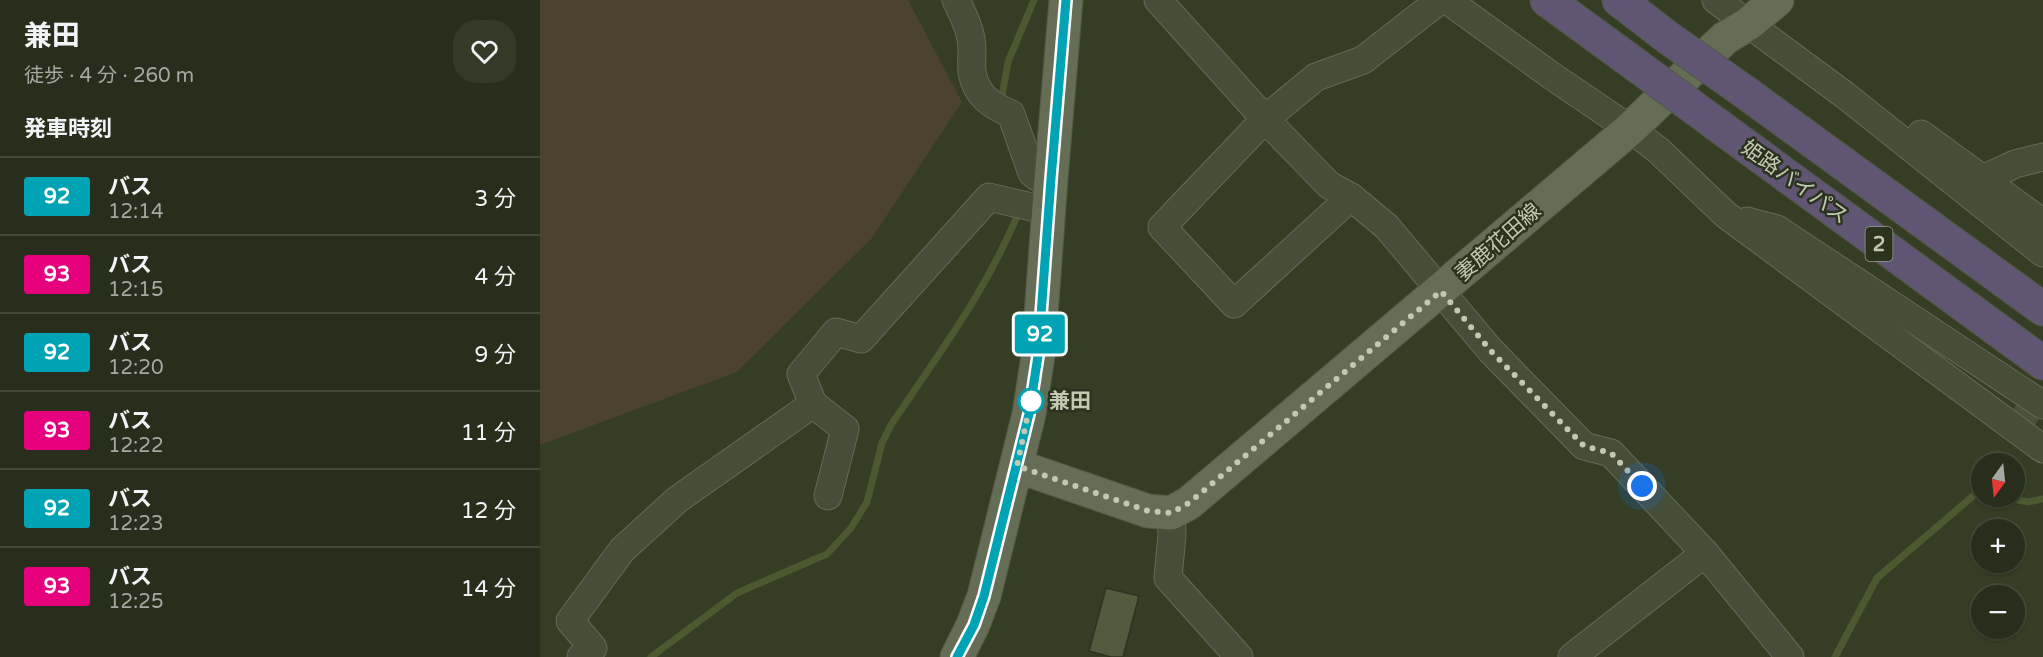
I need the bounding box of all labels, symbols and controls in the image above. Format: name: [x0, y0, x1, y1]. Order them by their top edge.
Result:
text: 兼田: [24, 19, 80, 53]
button: heart: [453, 20, 516, 83]
text: 徒歩 · 4 分 · 260 m: [24, 64, 194, 88]
text: 発車時刻: [24, 116, 112, 142]
street label: 姫路バイパス: [1737, 135, 1853, 229]
text: バス: [108, 174, 152, 200]
text: 92: [44, 184, 70, 209]
text: 3 分: [474, 186, 516, 212]
street label: 妻鹿花田線: [1451, 199, 1546, 286]
text: 12:14: [108, 200, 163, 224]
road number: 2: [1866, 227, 1892, 261]
text: バス: [108, 252, 152, 278]
text: 93: [44, 262, 70, 287]
text: 4 分: [474, 264, 516, 290]
text: 12:15: [108, 278, 163, 302]
line badge: 92: [1013, 314, 1067, 354]
text: 92: [1027, 322, 1053, 347]
text: バス: [108, 330, 152, 356]
text: 92: [44, 340, 70, 365]
text: 9 分: [474, 342, 516, 368]
text: 12:20: [108, 356, 163, 380]
marker: 兼田: [1018, 388, 1044, 414]
place label: 兼田: [1049, 389, 1091, 414]
text: バス: [108, 408, 152, 434]
text: 93: [44, 418, 70, 443]
text: 11 分: [461, 420, 516, 446]
text: 12:22: [108, 434, 163, 458]
north arrow: [1971, 453, 2025, 507]
map controls: [1971, 453, 2025, 639]
your location: [1627, 471, 1657, 501]
text: バス: [108, 486, 152, 512]
text: 92: [44, 496, 70, 521]
text: 12 分: [461, 498, 516, 524]
text: 12:23: [108, 512, 163, 536]
button: +: [1971, 519, 2025, 573]
text: バス: [108, 564, 152, 590]
text: 93: [44, 574, 70, 599]
text: 14 分: [461, 576, 516, 602]
button: −: [1971, 585, 2025, 639]
text: 12:25: [108, 590, 163, 614]

